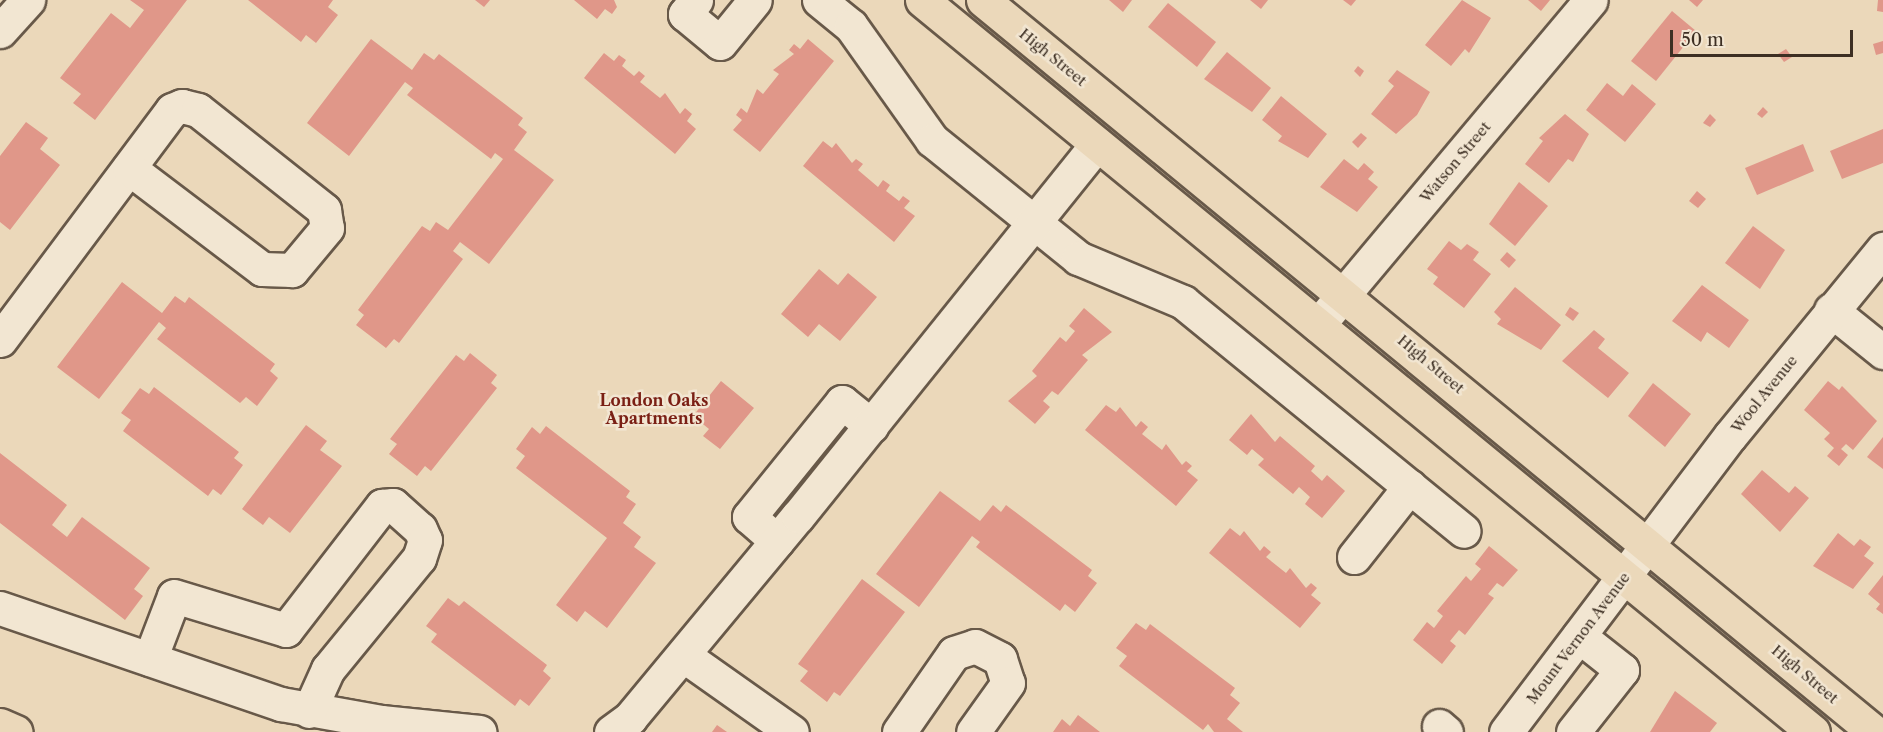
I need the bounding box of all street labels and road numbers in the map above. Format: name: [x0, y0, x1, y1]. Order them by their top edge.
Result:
street label: High Street: [1016, 24, 1090, 90]
street label: Watson Street: [1416, 118, 1494, 206]
street label: High Street: [1394, 331, 1468, 397]
street label: Wool Avenue: [1727, 351, 1801, 437]
street label: Mount Vernon Avenue: [1522, 568, 1634, 708]
street label: High Street: [1768, 641, 1842, 707]

